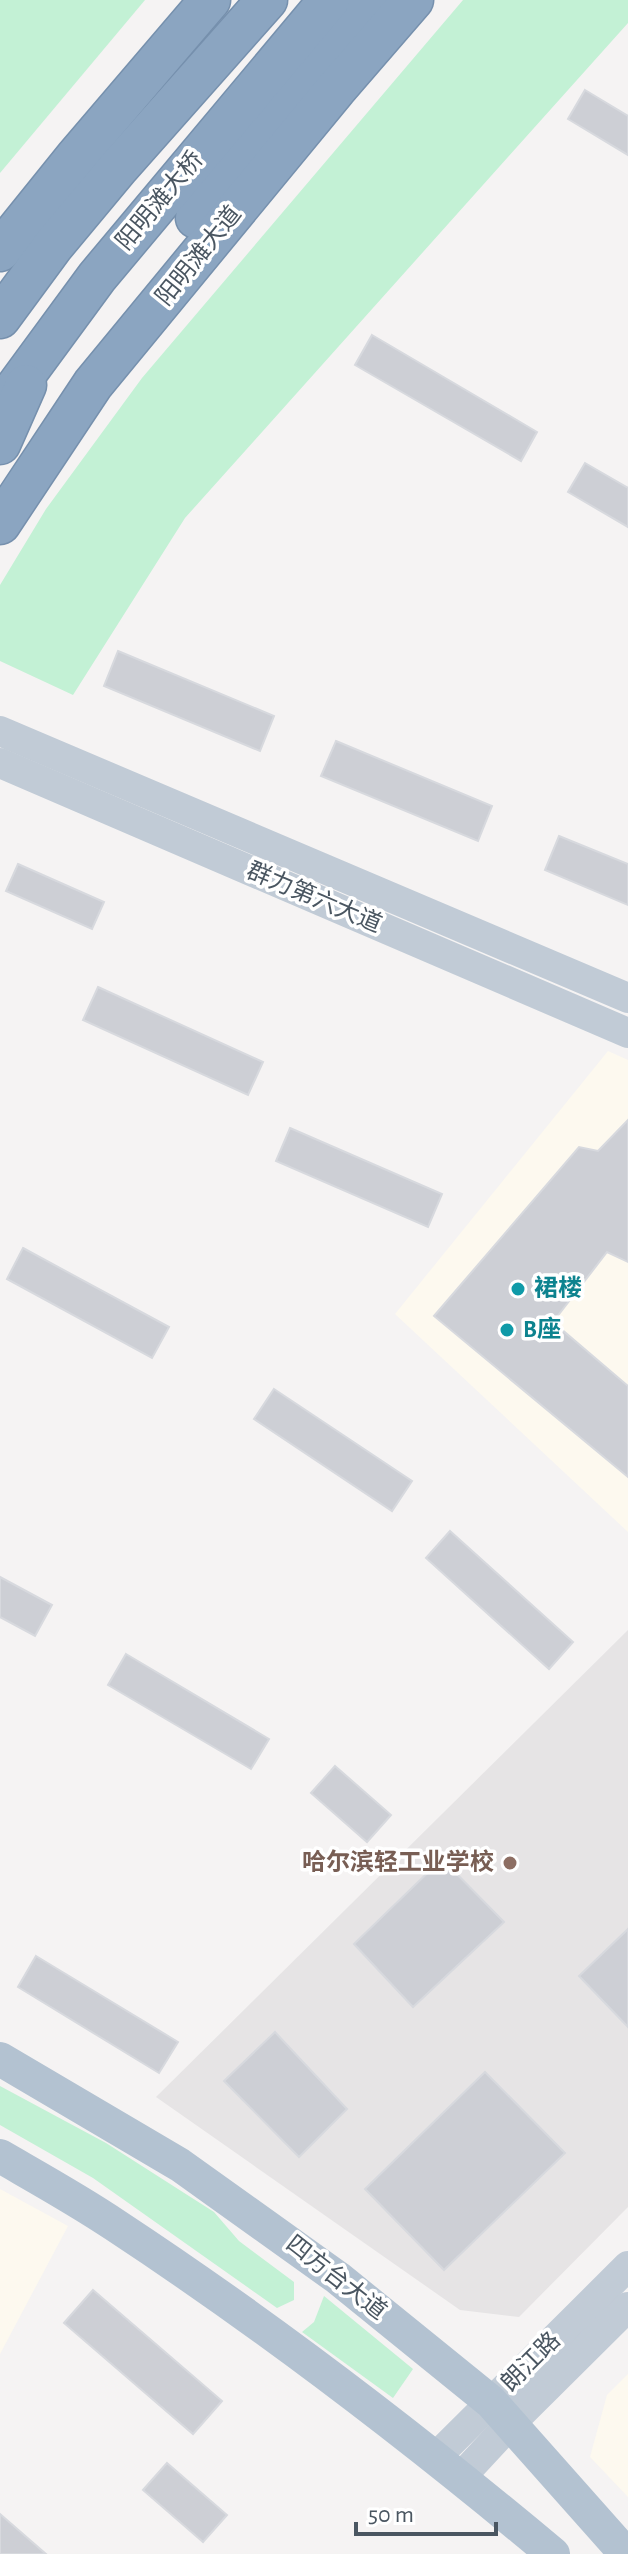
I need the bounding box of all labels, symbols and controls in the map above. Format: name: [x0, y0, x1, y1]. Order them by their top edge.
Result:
street label: 阳明滩大桥: [111, 146, 208, 255]
street label: 阳明滩大道: [150, 201, 246, 310]
street label: 群力第六大道: [243, 857, 386, 937]
place label: 裙楼: [534, 1275, 582, 1301]
marker: 裙楼: [509, 1280, 527, 1298]
place label: B座: [523, 1316, 561, 1342]
marker: B座: [498, 1321, 516, 1339]
place label: 哈尔滨轻工业学校: [302, 1849, 494, 1875]
marker: 哈尔滨轻工业学校: [501, 1854, 519, 1872]
street label: 四方台大道: [281, 2230, 392, 2324]
street label: 朗江路: [496, 2327, 565, 2396]
scale bar: [356, 2486, 496, 2536]
text: 50 m: [368, 2503, 414, 2527]

